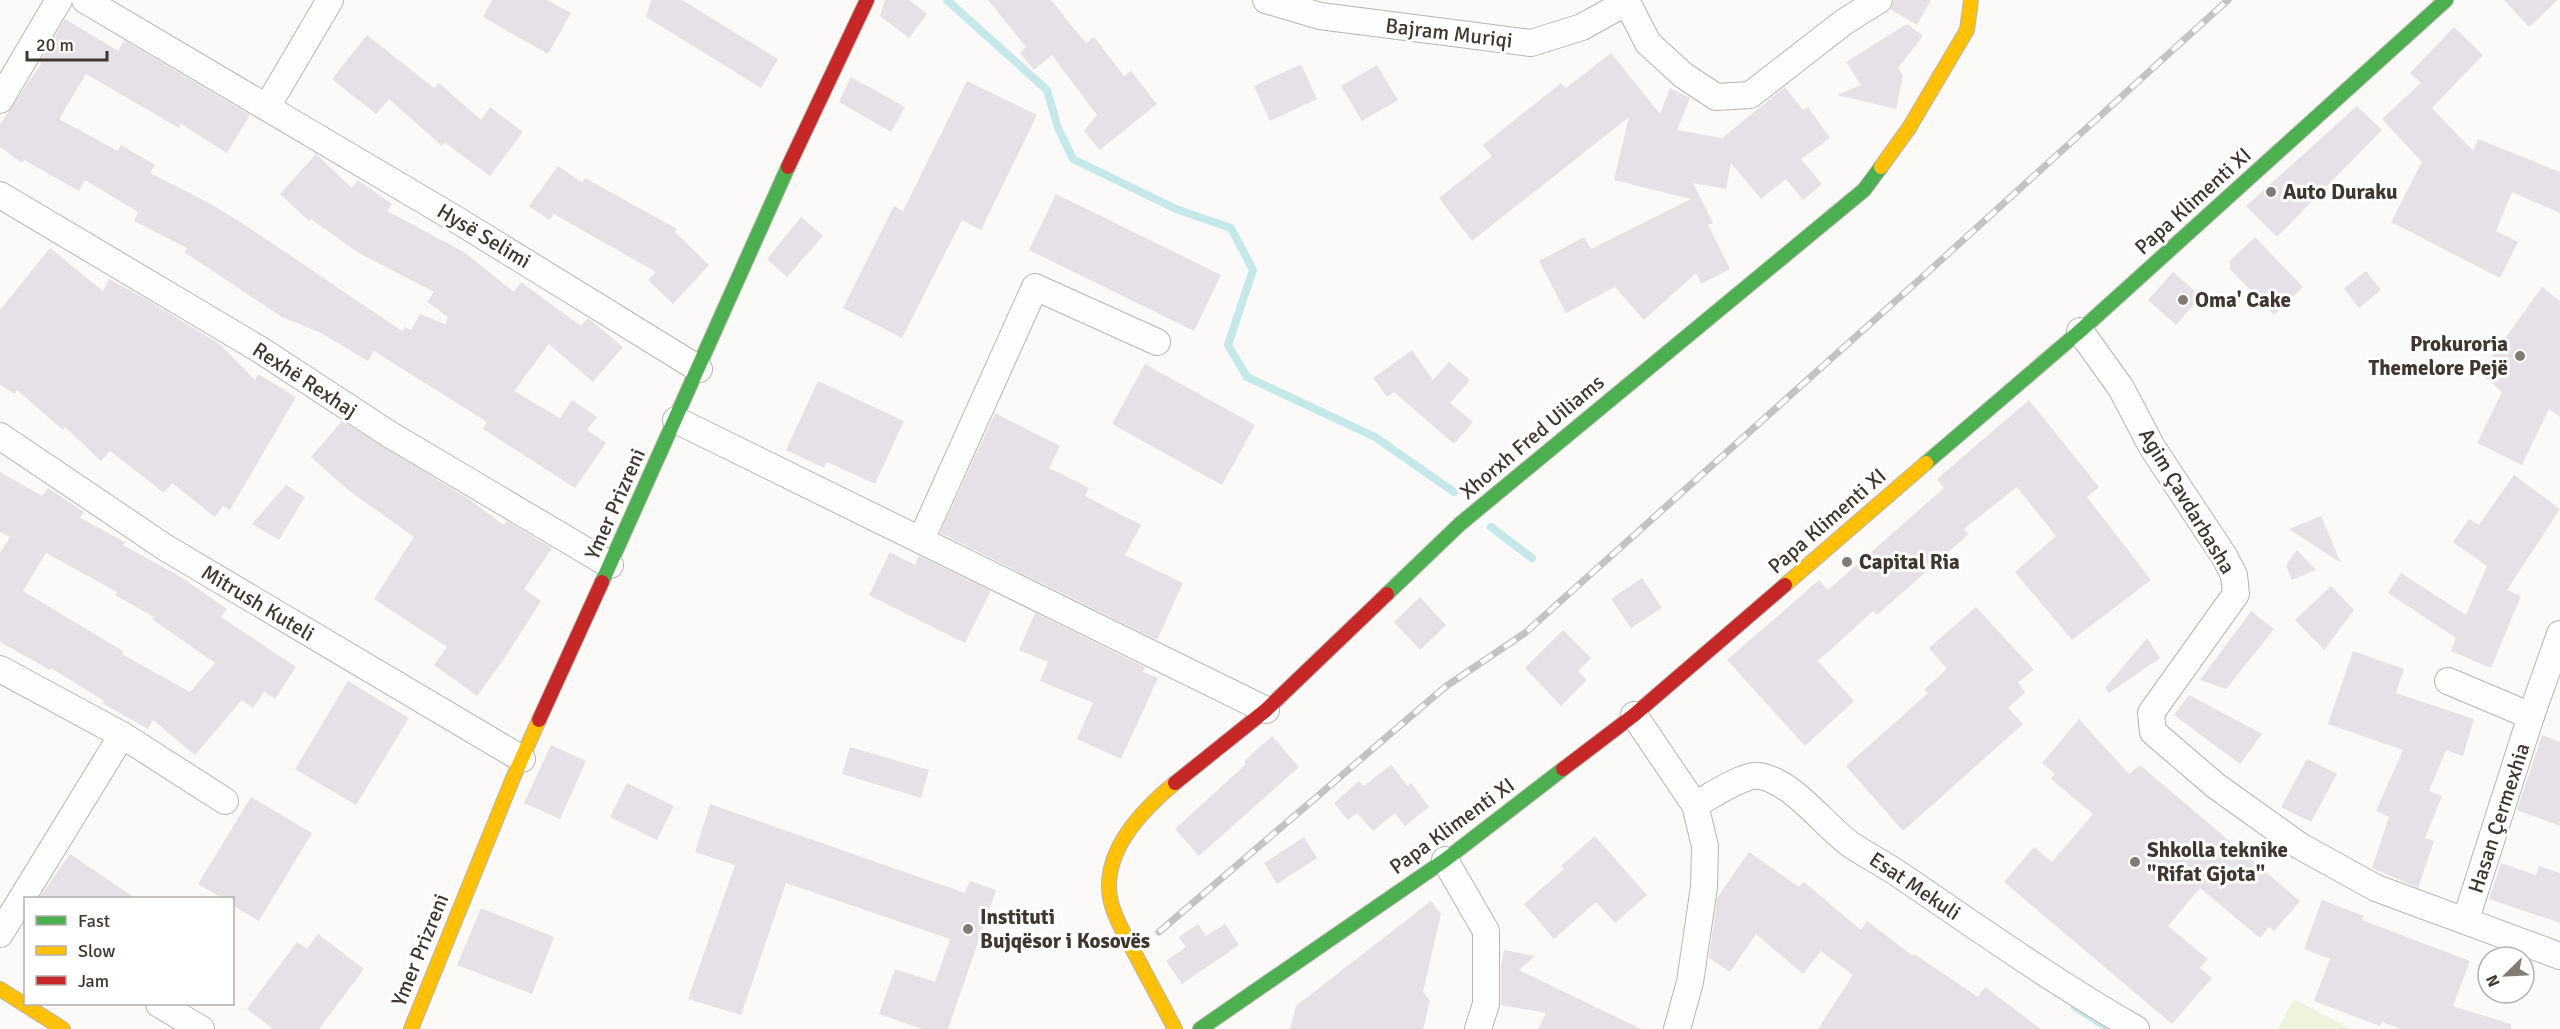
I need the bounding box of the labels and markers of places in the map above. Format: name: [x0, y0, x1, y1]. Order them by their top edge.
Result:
place label: Auto Duraku: [2283, 179, 2398, 205]
marker: Auto Duraku: [2264, 185, 2278, 199]
place label: Oma' Cake: [2195, 287, 2291, 313]
marker: Oma' Cake: [2176, 293, 2190, 307]
place label: Prokuroria Themelore Pejë: [2369, 331, 2508, 381]
marker: Prokuroria Themelore Pejë: [2513, 349, 2527, 363]
place label: Capital Ria: [1859, 549, 1960, 575]
marker: Capital Ria: [1840, 555, 1854, 569]
place label: Shkolla teknike "Rifat Gjota": [2147, 837, 2288, 887]
marker: Shkolla teknike "Rifat Gjota": [2128, 855, 2142, 869]
place label: Instituti Bujqësor i Kosovës: [980, 904, 1150, 954]
marker: Instituti Bujqësor i Kosovës: [961, 922, 975, 936]

